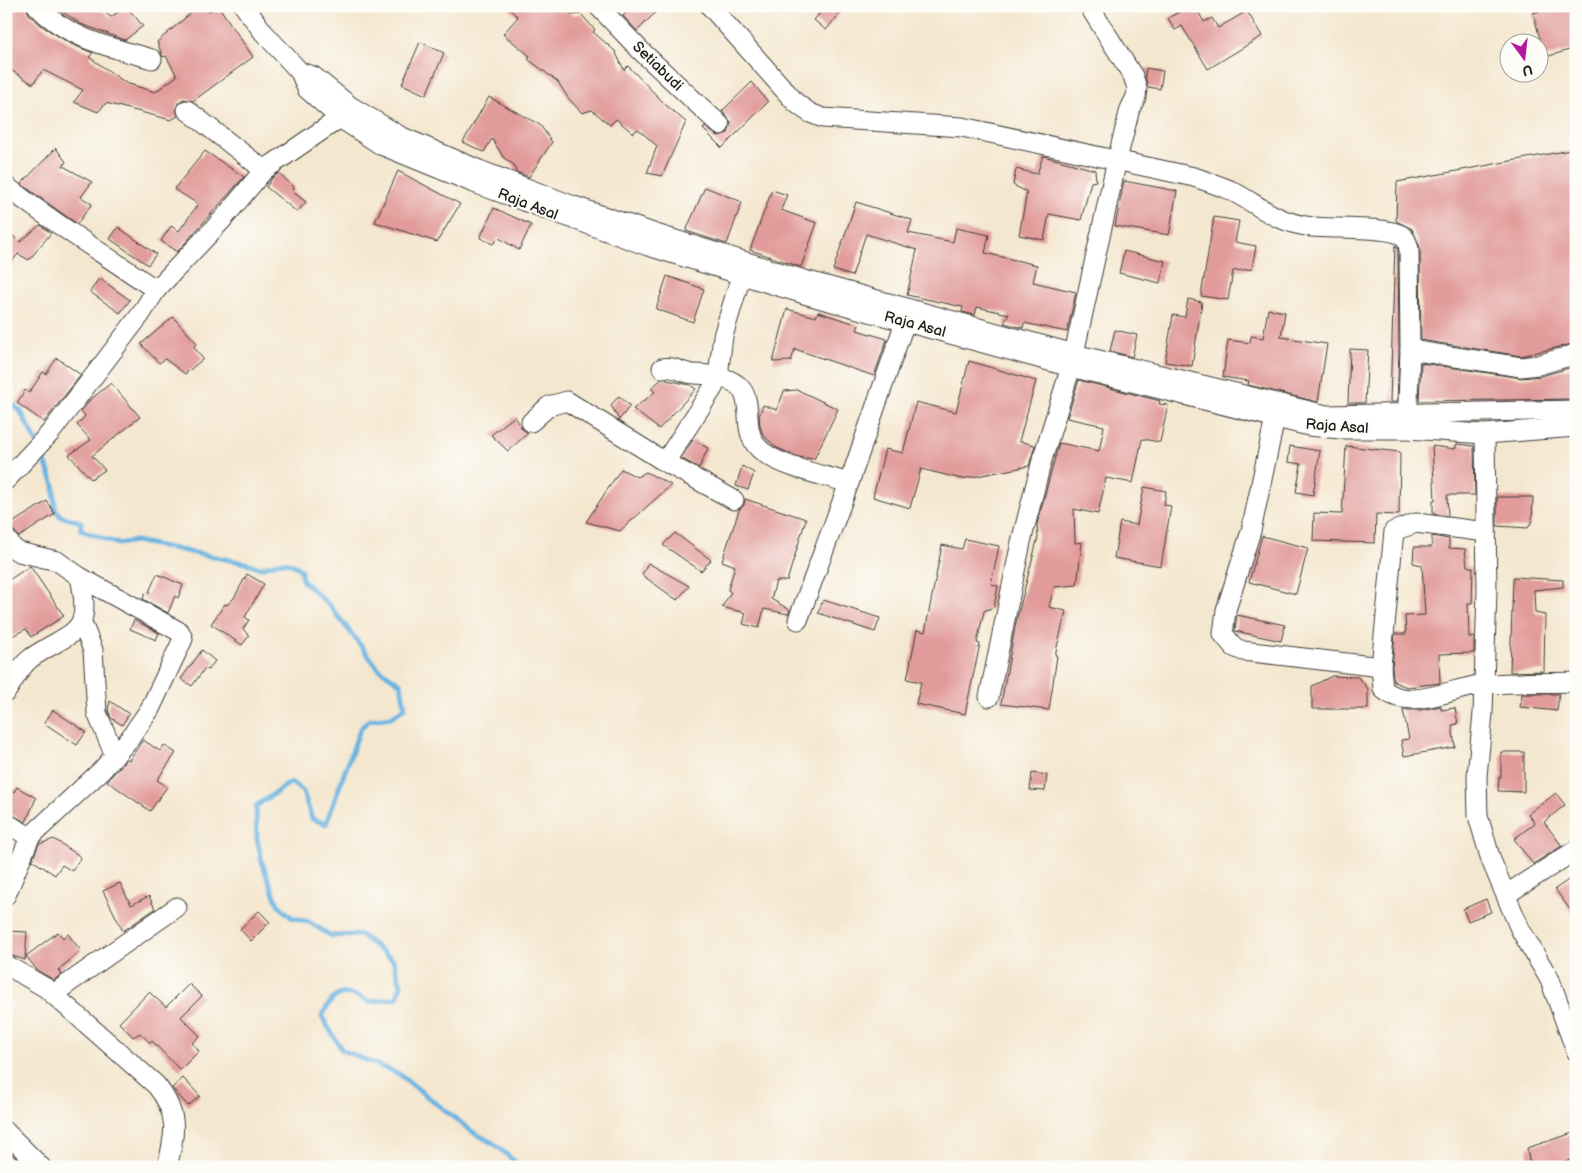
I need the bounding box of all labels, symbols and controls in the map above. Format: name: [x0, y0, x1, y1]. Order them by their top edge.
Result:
north arrow: [1500, 32, 1550, 82]
street label: Setiabudi: [628, 38, 687, 95]
text: U: [1520, 61, 1534, 80]
street label: Raja Asal: [495, 184, 561, 225]
street label: Raja Asal: [882, 307, 948, 342]
street label: Raja Asal: [1305, 415, 1369, 438]

